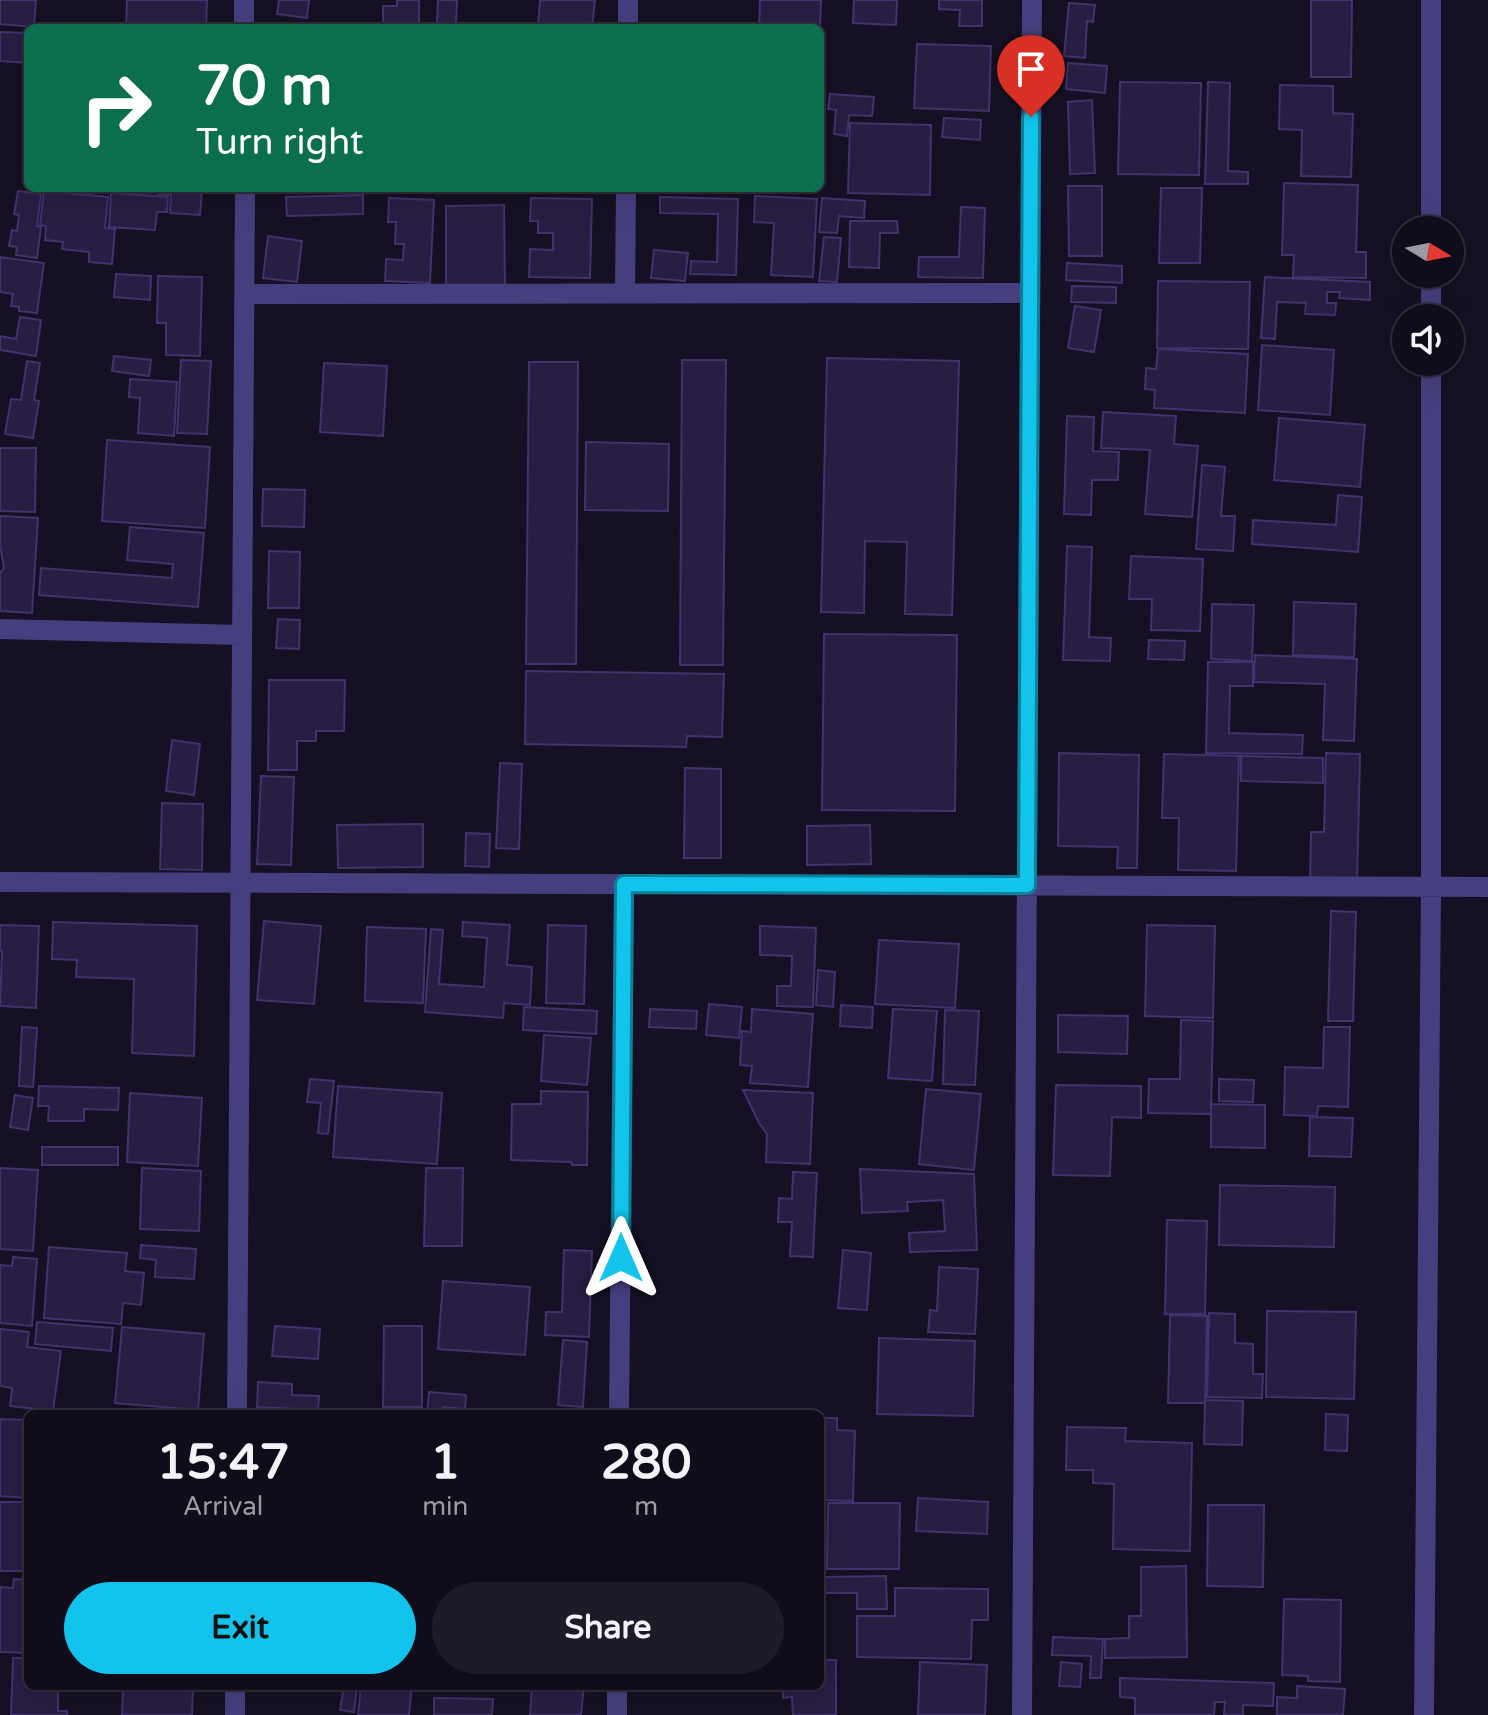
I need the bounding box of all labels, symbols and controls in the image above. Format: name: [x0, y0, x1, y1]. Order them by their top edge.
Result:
pin: [997, 35, 1065, 117]
icon: arrive: [1009, 47, 1053, 91]
text: 70 m: [196, 53, 332, 120]
icon: right: [64, 56, 168, 160]
text: Turn right: [196, 121, 363, 164]
north arrow: [1392, 216, 1464, 288]
map controls: [1392, 216, 1464, 376]
button: sound: [1392, 304, 1464, 376]
position arrow: [579, 1216, 663, 1300]
text: 15:47: [157, 1434, 290, 1492]
text: 1: [430, 1434, 460, 1492]
text: 280: [601, 1434, 691, 1492]
text: Arrival: [183, 1491, 263, 1522]
text: min: [422, 1491, 468, 1522]
text: m: [634, 1491, 658, 1522]
button: Exit: [64, 1582, 416, 1674]
button: Share: [432, 1582, 784, 1674]

